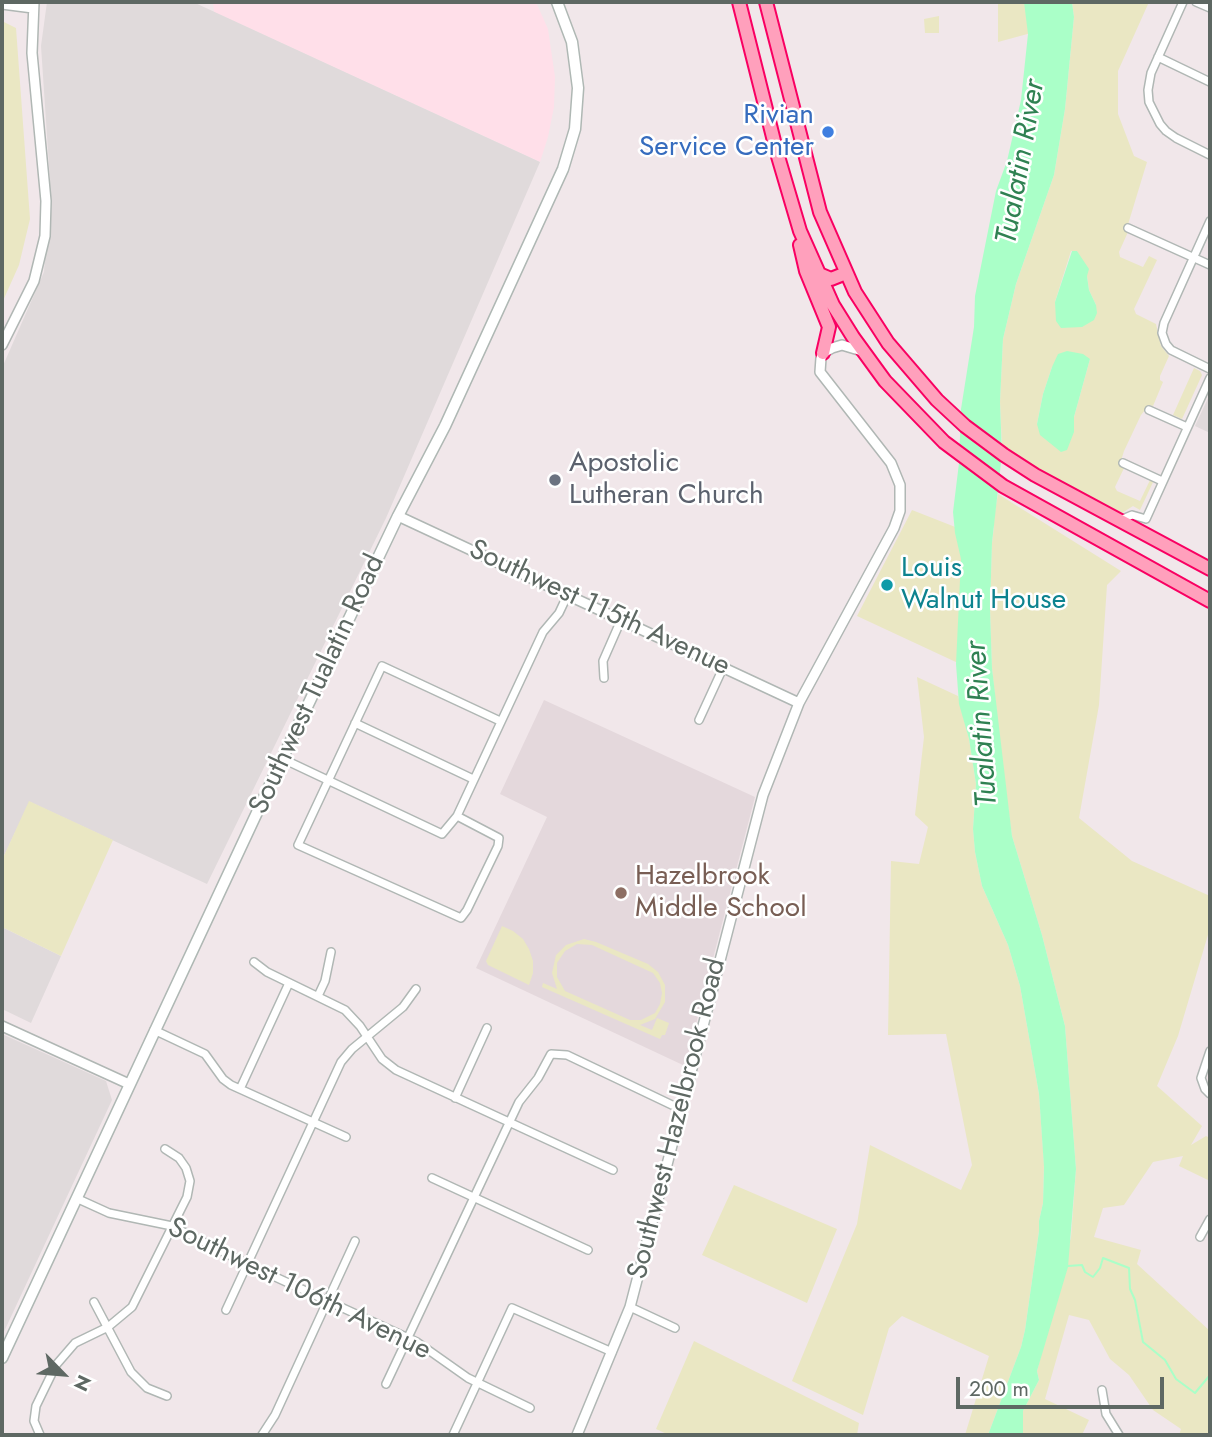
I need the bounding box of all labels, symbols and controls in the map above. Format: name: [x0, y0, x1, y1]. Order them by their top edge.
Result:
water label: Tualatin River: [990, 77, 1054, 247]
place label: Rivian Service Center: [639, 99, 814, 165]
marker: Rivian Service Center: [820, 124, 836, 140]
place label: Apostolic Lutheran Church: [569, 447, 764, 513]
marker: Apostolic Lutheran Church: [547, 472, 563, 488]
street label: Southwest 115th Avenue: [463, 534, 735, 684]
street label: Southwest Tualatin Road: [243, 550, 393, 820]
place label: Louis Walnut House: [901, 552, 1066, 618]
marker: Louis Walnut House: [879, 577, 895, 593]
water label: Tualatin River: [959, 640, 1007, 808]
place label: Hazelbrook Middle School: [635, 860, 807, 926]
marker: Hazelbrook Middle School: [613, 885, 629, 901]
street label: Southwest Hazelbrook Road: [622, 955, 734, 1283]
street label: Southwest 106th Avenue: [162, 1212, 436, 1368]
north arrow: [28, 1339, 98, 1409]
scale bar: [960, 1364, 1168, 1408]
text: N: [67, 1371, 98, 1396]
text: 200 m: [969, 1374, 1029, 1404]

